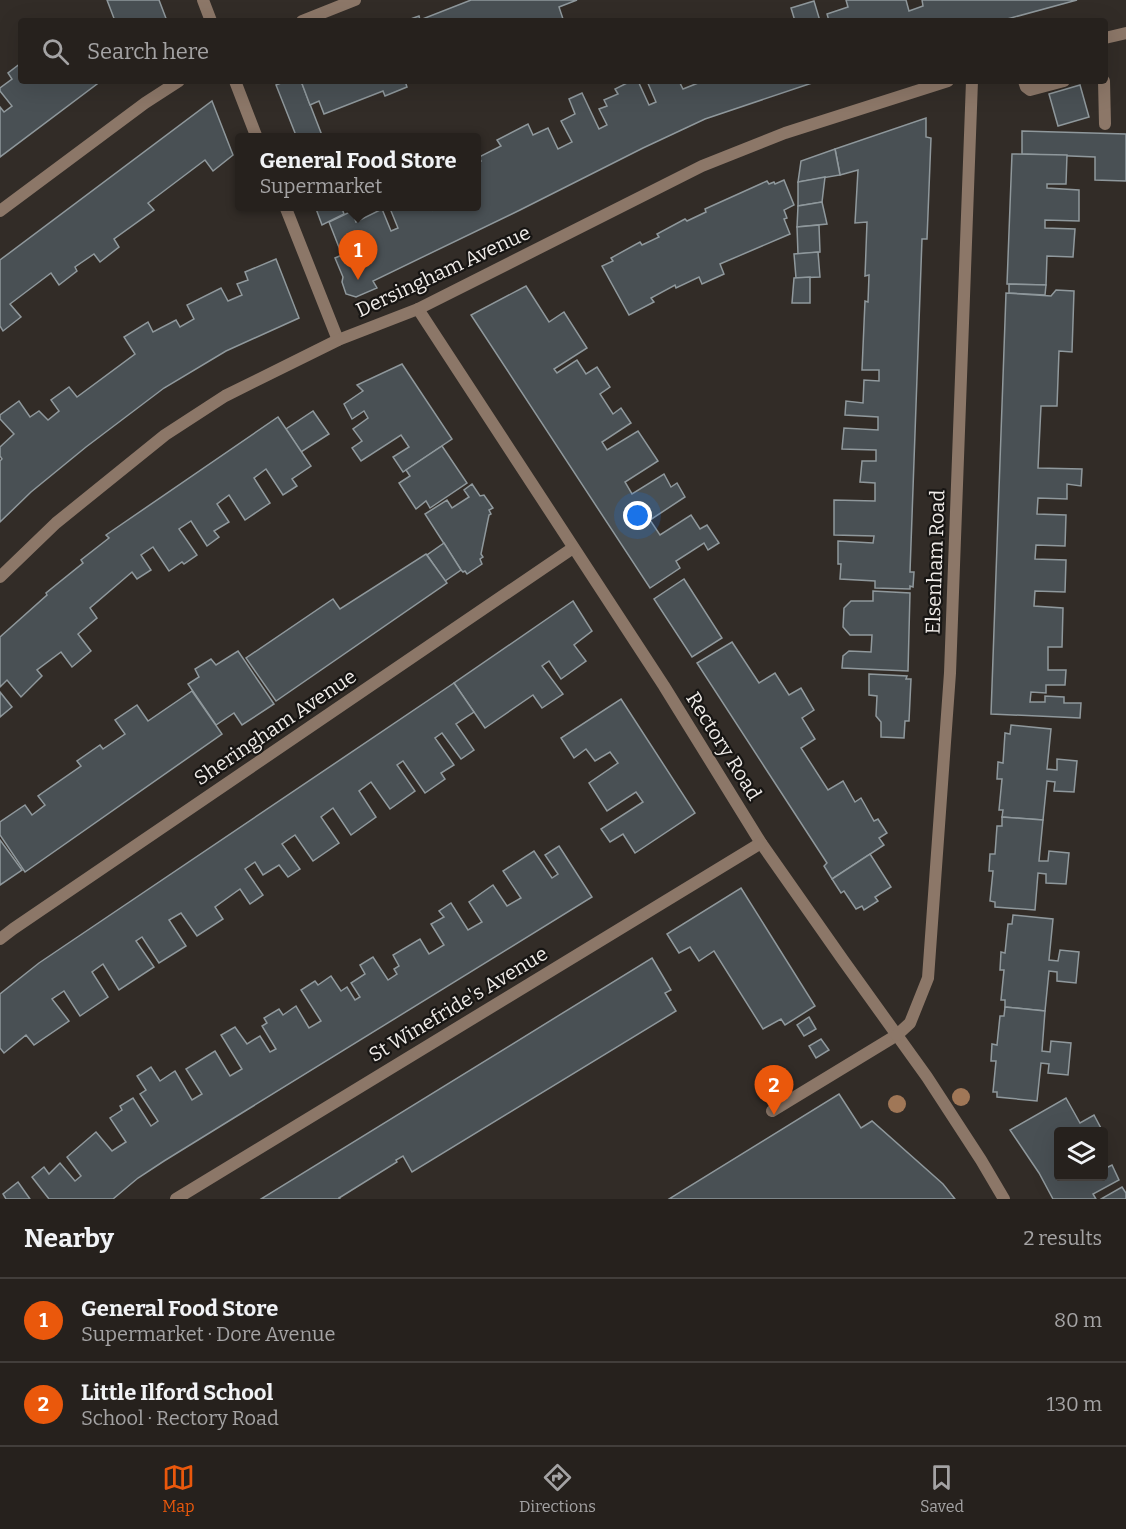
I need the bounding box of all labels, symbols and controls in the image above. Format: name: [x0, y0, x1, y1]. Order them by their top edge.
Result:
search box: [18, 18, 1108, 84]
icon: search: [39, 35, 72, 68]
text: Search here: [87, 38, 209, 65]
popup: [235, 133, 481, 211]
text: General Food Store: [259, 147, 457, 174]
text: Supermarket: [259, 174, 382, 198]
street label: Dersingham Avenue: [352, 220, 534, 322]
pin: 1: [338, 230, 378, 280]
street label: Elsenham Road: [920, 489, 950, 635]
your location: [623, 501, 652, 530]
street label: Sheringham Avenue: [189, 664, 361, 790]
street label: Rectory Road: [681, 688, 767, 805]
street label: St Winefride's Avenue: [364, 941, 552, 1067]
pin: 2: [754, 1066, 794, 1115]
map controls: [1054, 1127, 1108, 1181]
button: layers: [1054, 1127, 1108, 1181]
text: Nearby: [24, 1223, 114, 1254]
text: 2 results: [1023, 1226, 1102, 1250]
text: General Food Store: [81, 1295, 278, 1322]
text: 1: [39, 1308, 48, 1332]
text: 80 m: [1054, 1308, 1102, 1332]
text: Supermarket · Dore Avenue: [81, 1322, 335, 1346]
text: Little Ilford School: [81, 1379, 273, 1406]
text: 2: [38, 1392, 49, 1416]
text: 130 m: [1047, 1392, 1102, 1416]
text: School · Rectory Road: [81, 1406, 279, 1430]
tab: Map: [162, 1461, 195, 1516]
tab: Directions: [519, 1461, 596, 1516]
tab: Saved: [920, 1461, 964, 1516]

